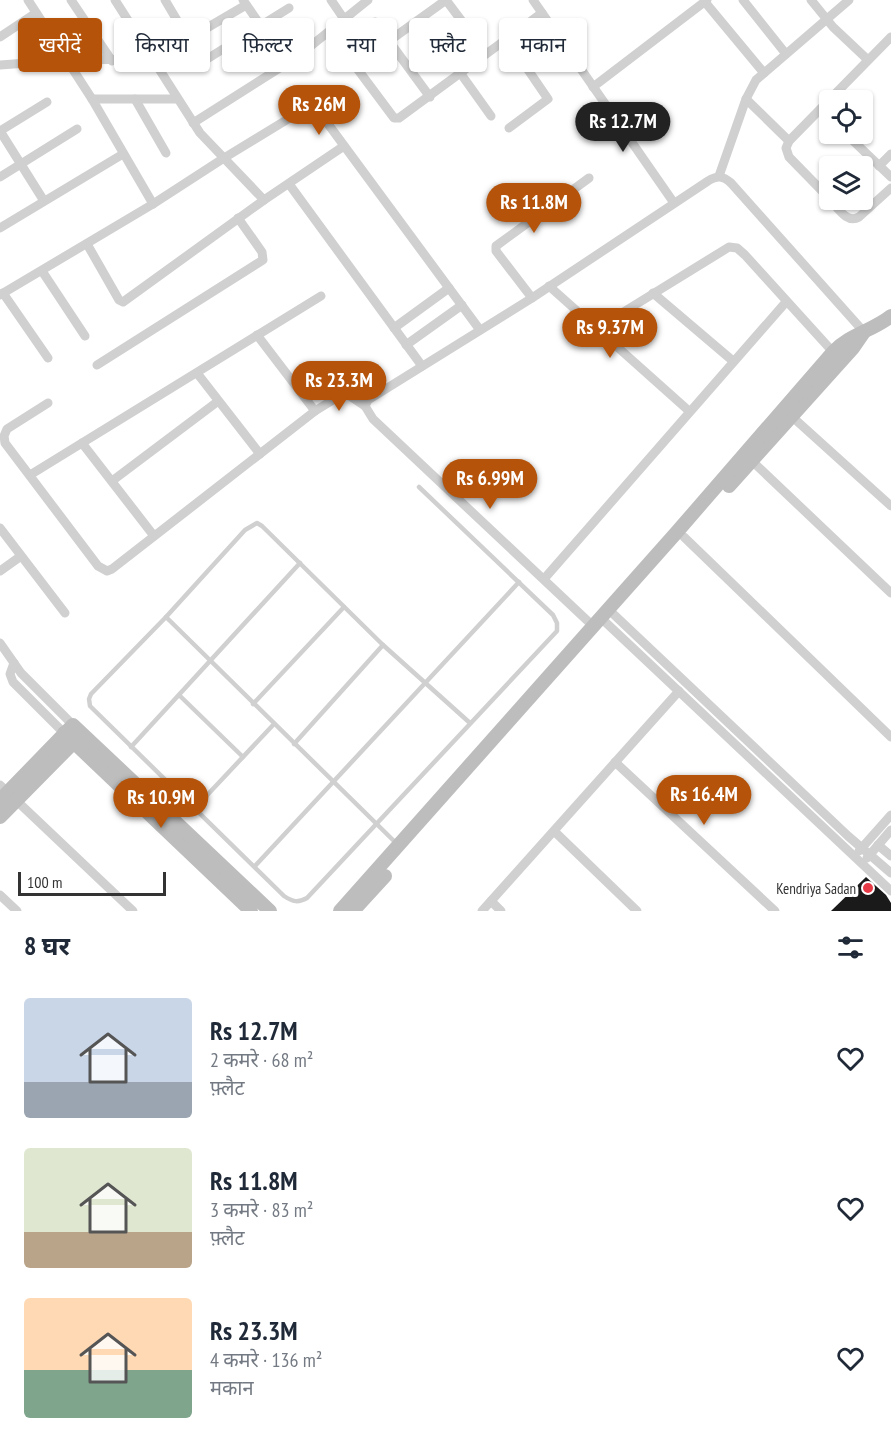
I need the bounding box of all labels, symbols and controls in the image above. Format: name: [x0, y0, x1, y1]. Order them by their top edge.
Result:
chip: खरीदें: [18, 18, 102, 72]
chip: किराया: [114, 18, 210, 72]
chip: फ़िल्टर: [222, 18, 314, 72]
chip: नया: [326, 18, 397, 72]
chip: फ़्लैट: [409, 18, 487, 72]
chip: मकान: [499, 18, 587, 72]
pin: Rs 26M: [270, 85, 368, 136]
map controls: [819, 90, 873, 210]
button: locate: [819, 90, 873, 144]
text: Rs 26M: [292, 91, 346, 117]
pin: Rs 12.7M: [561, 102, 685, 153]
text: Rs 12.7M: [589, 108, 657, 134]
button: layers: [819, 156, 873, 210]
pin: Rs 11.8M: [472, 183, 596, 234]
text: Rs 11.8M: [500, 189, 568, 215]
pin: Rs 9.37M: [548, 308, 672, 359]
text: Rs 9.37M: [576, 314, 644, 340]
pin: Rs 23.3M: [277, 361, 401, 412]
text: Rs 23.3M: [305, 367, 373, 393]
pin: Rs 6.99M: [428, 459, 552, 510]
text: Rs 6.99M: [456, 465, 524, 491]
pin: Rs 16.4M: [642, 775, 766, 826]
pin: Rs 10.9M: [99, 778, 223, 829]
text: Rs 16.4M: [670, 781, 738, 807]
text: Rs 10.9M: [127, 784, 195, 810]
scale bar: [18, 869, 166, 896]
text: 100 m: [27, 872, 62, 892]
place label: Kendriya Sadan: [776, 879, 856, 898]
marker: Kendriya Sadan: [861, 881, 875, 895]
text: 8 घर: [24, 929, 70, 962]
icon: filters: [834, 931, 867, 964]
text: Rs 12.7M: [210, 1014, 298, 1047]
icon: home: [72, 1022, 144, 1094]
icon: heart: [834, 1042, 867, 1075]
text: 2 कमरे · 68 m²: [210, 1047, 313, 1073]
text: फ़्लैट: [210, 1075, 245, 1101]
text: Rs 11.8M: [210, 1164, 298, 1197]
icon: home: [72, 1172, 144, 1244]
icon: heart: [834, 1192, 867, 1225]
text: 3 कमरे · 83 m²: [210, 1197, 313, 1223]
text: फ़्लैट: [210, 1225, 245, 1251]
text: Rs 23.3M: [210, 1314, 298, 1347]
icon: home: [72, 1322, 144, 1394]
icon: heart: [834, 1342, 867, 1375]
text: 4 कमरे · 136 m²: [210, 1347, 322, 1373]
text: मकान: [210, 1375, 254, 1401]

